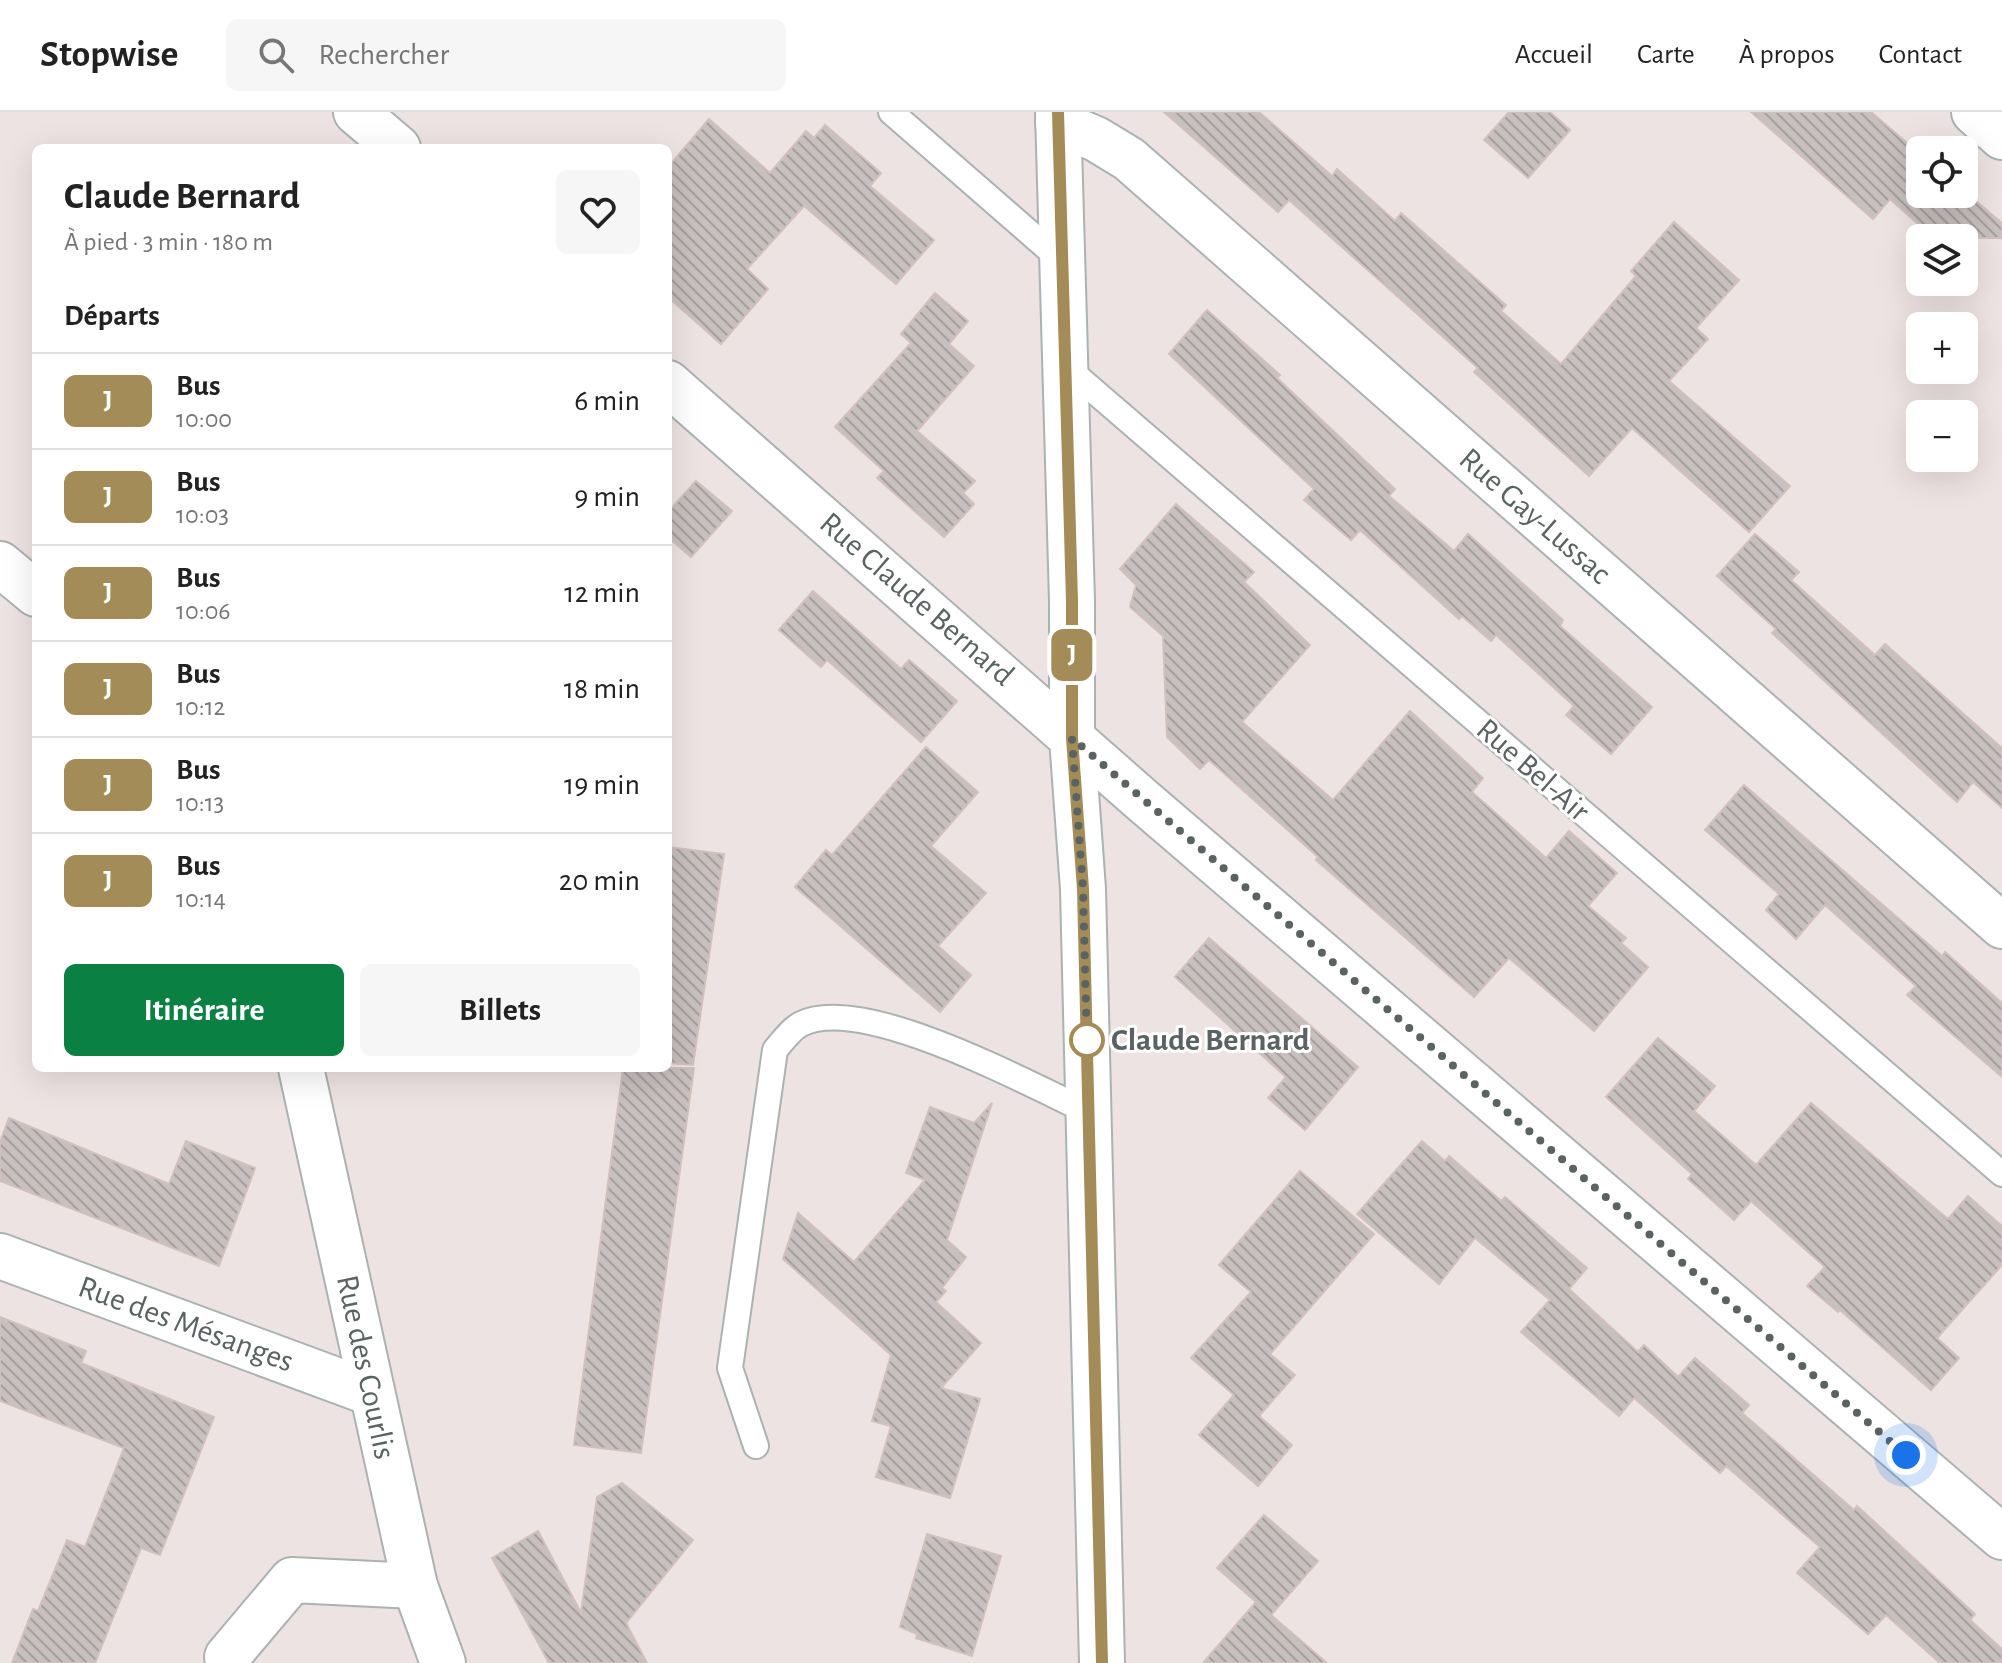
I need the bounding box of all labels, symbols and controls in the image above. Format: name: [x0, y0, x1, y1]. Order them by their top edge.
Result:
search box: [226, 19, 786, 91]
icon: search: [254, 33, 298, 77]
text: Stopwise: [40, 36, 178, 74]
text: Rechercher: [318, 40, 449, 70]
text: Accueil: [1515, 41, 1593, 69]
text: Carte: [1637, 41, 1695, 69]
text: À propos: [1739, 41, 1835, 69]
text: Contact: [1879, 41, 1962, 69]
map controls: [1906, 136, 1978, 472]
button: locate: [1906, 136, 1978, 208]
button: heart: [556, 170, 640, 254]
text: Claude Bernard: [64, 178, 300, 216]
button: layers: [1906, 224, 1978, 296]
text: À pied · 3 min · 180 m: [64, 229, 273, 255]
text: Départs: [64, 301, 160, 331]
button: +: [1906, 312, 1978, 384]
text: Bus: [176, 371, 221, 401]
text: 6 min: [574, 386, 640, 416]
text: J: [103, 387, 113, 415]
button: −: [1906, 400, 1978, 472]
text: 10:00: [176, 406, 232, 432]
street label: Rue Gay-Lussac: [1453, 442, 1617, 590]
text: Bus: [176, 467, 221, 497]
text: 9 min: [574, 482, 640, 512]
text: J: [103, 483, 113, 511]
text: 10:03: [176, 502, 229, 528]
street label: Rue Claude Bernard: [814, 506, 1020, 692]
text: Bus: [176, 563, 221, 593]
text: 12 min: [564, 578, 640, 608]
text: J: [103, 579, 113, 607]
text: 10:06: [176, 598, 231, 624]
line badge: J: [1046, 629, 1098, 681]
text: J: [1067, 641, 1077, 669]
text: Bus: [176, 659, 221, 689]
text: 18 min: [564, 674, 640, 704]
text: J: [103, 675, 113, 703]
text: 10:12: [176, 694, 225, 720]
street label: Rue Bel-Air: [1471, 713, 1596, 828]
text: Bus: [176, 755, 221, 785]
text: 19 min: [564, 770, 640, 800]
text: J: [103, 771, 113, 799]
text: 10:13: [176, 790, 224, 816]
text: Bus: [176, 851, 221, 881]
text: 20 min: [559, 866, 640, 896]
text: J: [103, 867, 113, 895]
text: 10:14: [176, 886, 226, 912]
button: Itinéraire: [64, 964, 344, 1056]
button: Billets: [360, 964, 640, 1056]
marker: Claude Bernard: [1070, 1023, 1104, 1057]
place label: Claude Bernard: [1111, 1024, 1310, 1056]
street label: Rue des Mésanges: [74, 1270, 298, 1378]
street label: Rue des Courlis: [331, 1272, 401, 1462]
your location: [1886, 1435, 1926, 1475]

